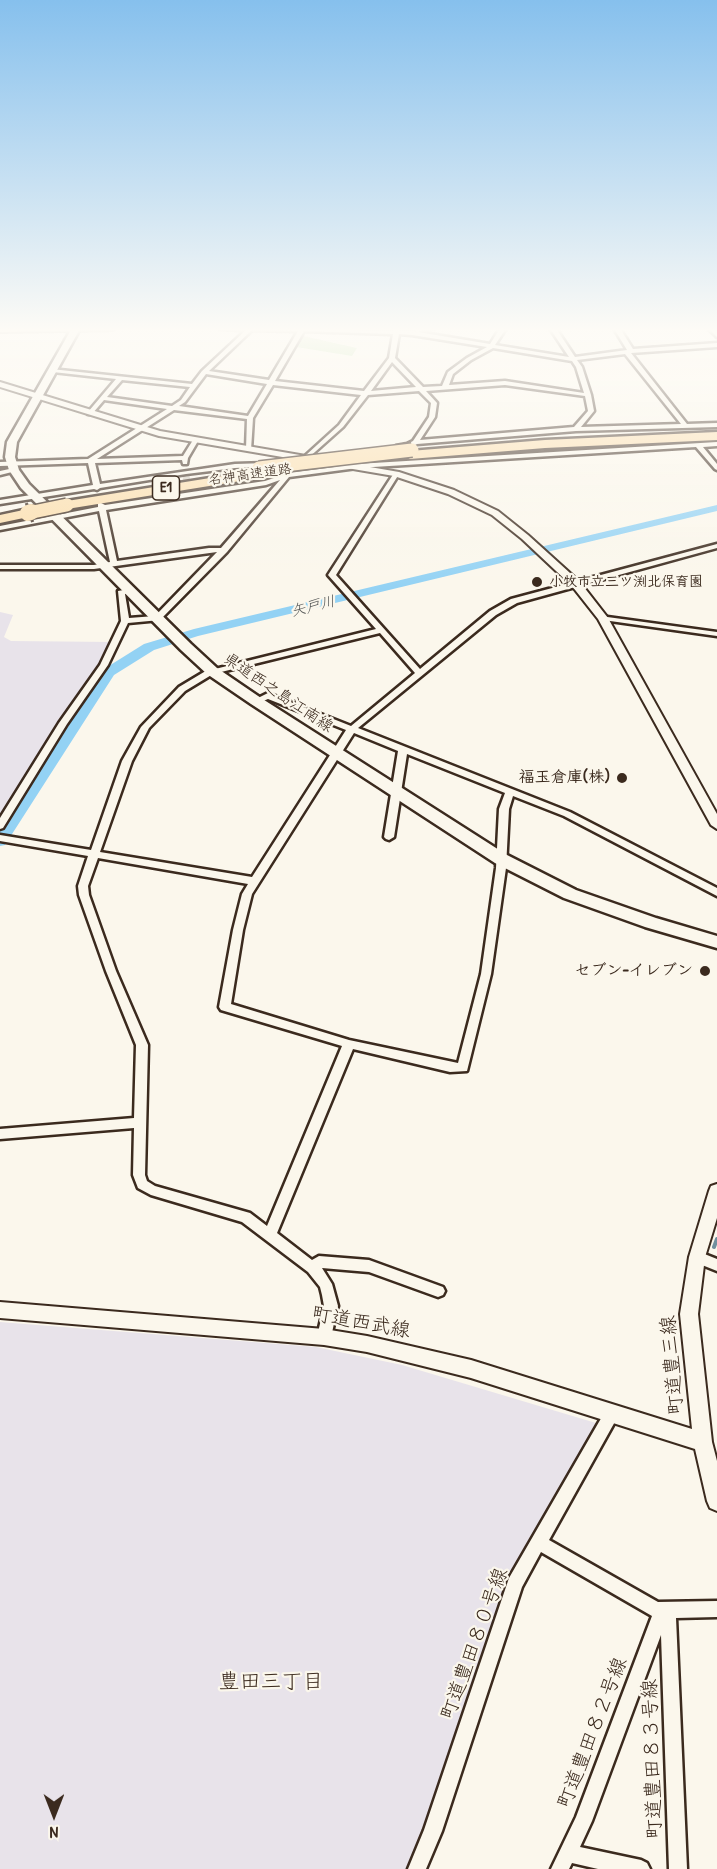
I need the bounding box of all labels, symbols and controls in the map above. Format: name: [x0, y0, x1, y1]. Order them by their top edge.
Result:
street label: 名神高速道路: [207, 461, 293, 489]
road number: E1: [152, 476, 180, 500]
place label: 小牧市立三ツ渕北保育園: [549, 574, 703, 590]
marker: 小牧市立三ツ渕北保育園: [530, 575, 544, 589]
water label: 矢戸川: [289, 593, 337, 621]
street label: 県道西之島江南線: [220, 649, 336, 737]
place label: 福玉倉庫(株): [519, 768, 610, 788]
marker: 福玉倉庫(株): [615, 771, 629, 785]
place label: セブン-イレブン: [575, 961, 693, 981]
marker: セブン-イレブン: [698, 964, 712, 978]
street label: 町道西武線: [310, 1302, 412, 1344]
street label: 町道豊三線: [657, 1314, 689, 1416]
street label: 町道豊田８０号線: [436, 1565, 514, 1723]
street label: 町道豊田８２号線: [553, 1654, 633, 1812]
district label: 豊田三丁目: [219, 1669, 323, 1695]
street label: 町道豊田８３号線: [638, 1679, 668, 1839]
north arrow: [24, 1785, 84, 1845]
text: N: [50, 1822, 58, 1844]

